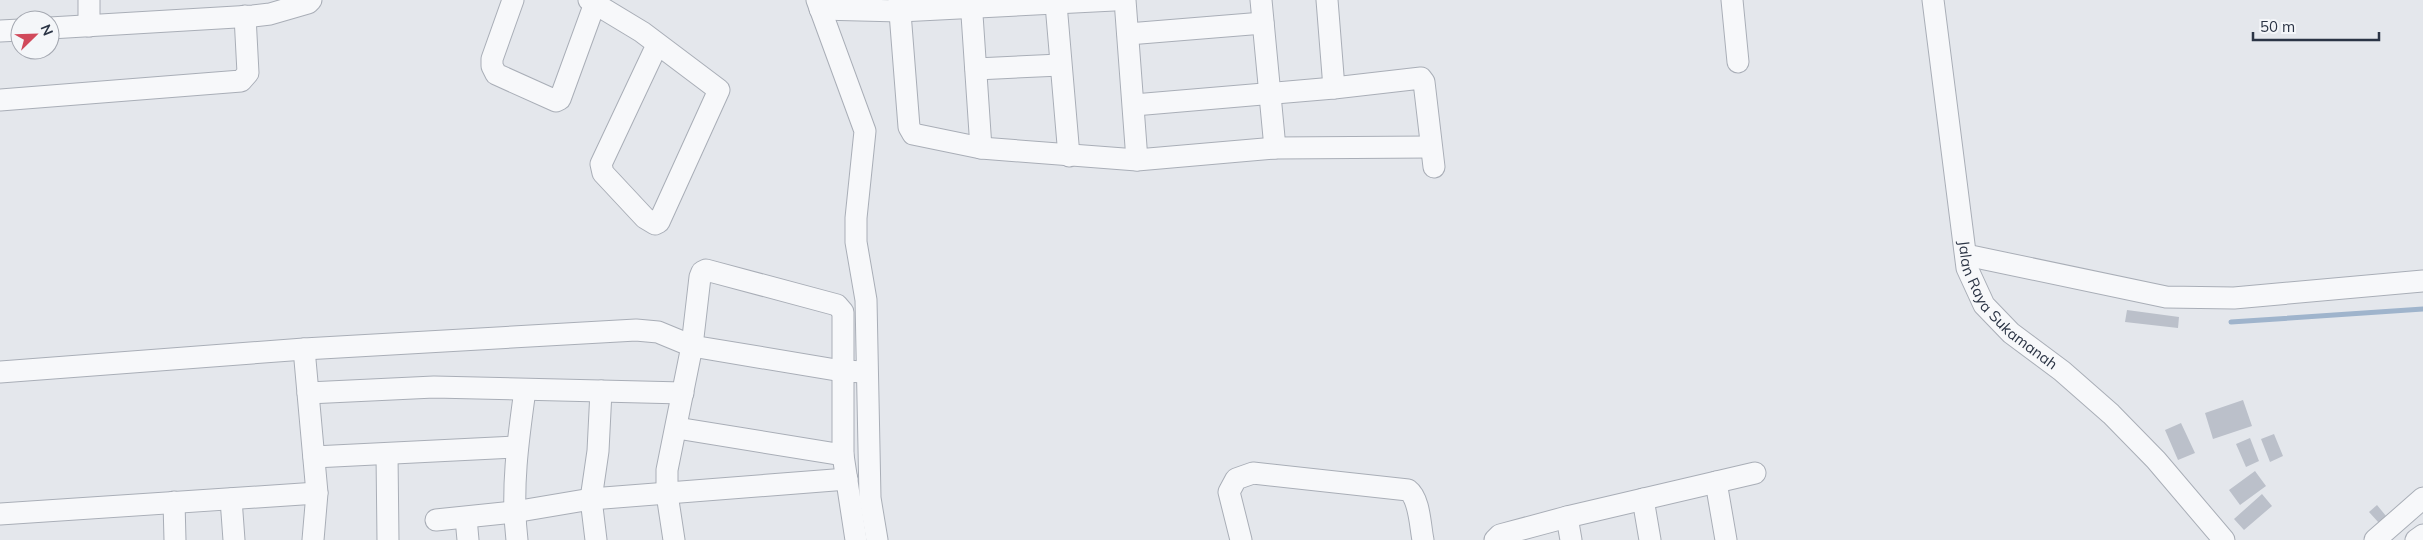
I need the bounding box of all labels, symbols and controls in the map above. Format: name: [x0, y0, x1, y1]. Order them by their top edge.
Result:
north arrow: [10, 10, 60, 60]
scale bar: [2253, 10, 2379, 42]
text: 50 m: [2260, 17, 2295, 36]
text: N: [37, 22, 57, 38]
street label: Jalan Raya Sukamanah: [1955, 239, 2062, 373]

